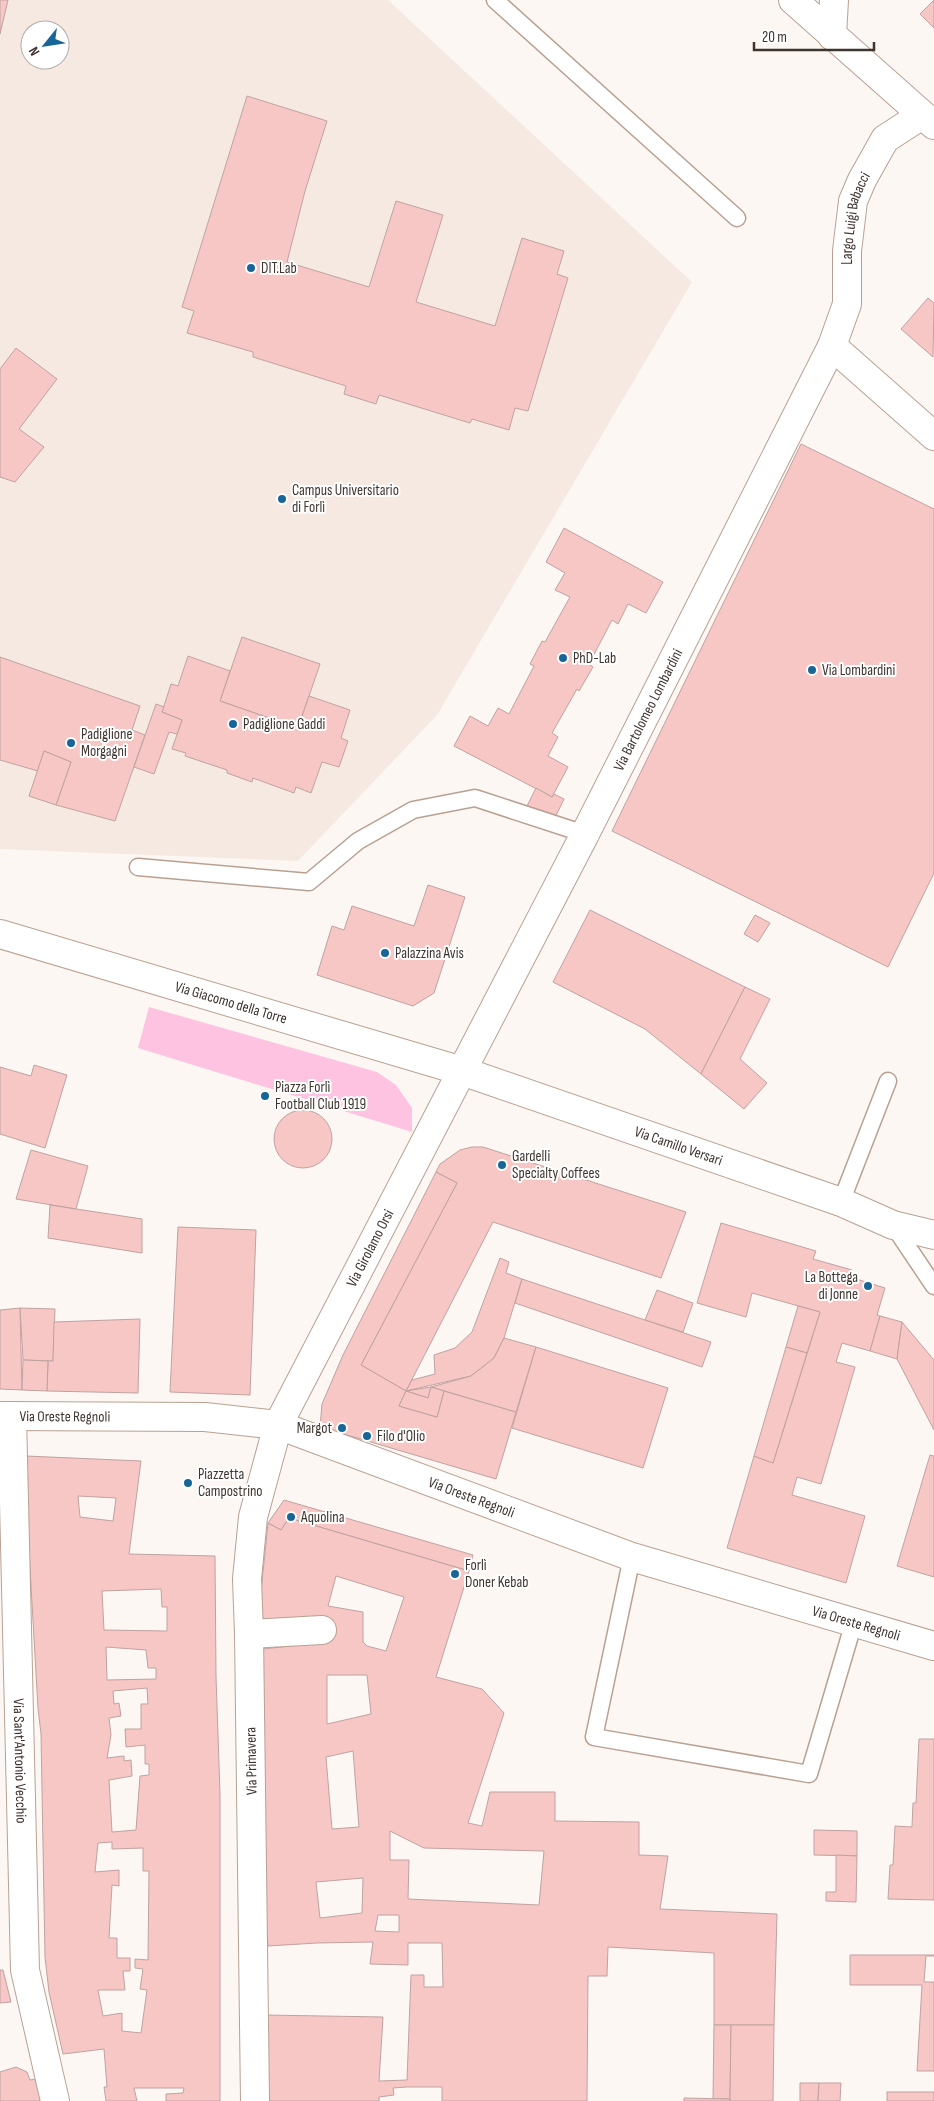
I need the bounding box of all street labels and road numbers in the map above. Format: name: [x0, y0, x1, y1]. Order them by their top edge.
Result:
street label: Largo Luigi Babacci: [838, 168, 875, 265]
street label: Via Bartolomeo Lombardini: [610, 645, 687, 774]
street label: Via Giacomo della Torre: [173, 977, 289, 1029]
street label: Via Camillo Versari: [632, 1122, 725, 1170]
street label: Via Girolamo Orsi: [342, 1206, 398, 1290]
street label: Via Oreste Regnoli: [20, 1407, 111, 1427]
street label: Via Oreste Regnoli: [425, 1473, 517, 1522]
street label: Via Oreste Regnoli: [810, 1602, 903, 1646]
street label: Via Sant'Antonio Vecchio: [9, 1698, 31, 1824]
street label: Via Primavera: [241, 1727, 262, 1795]

